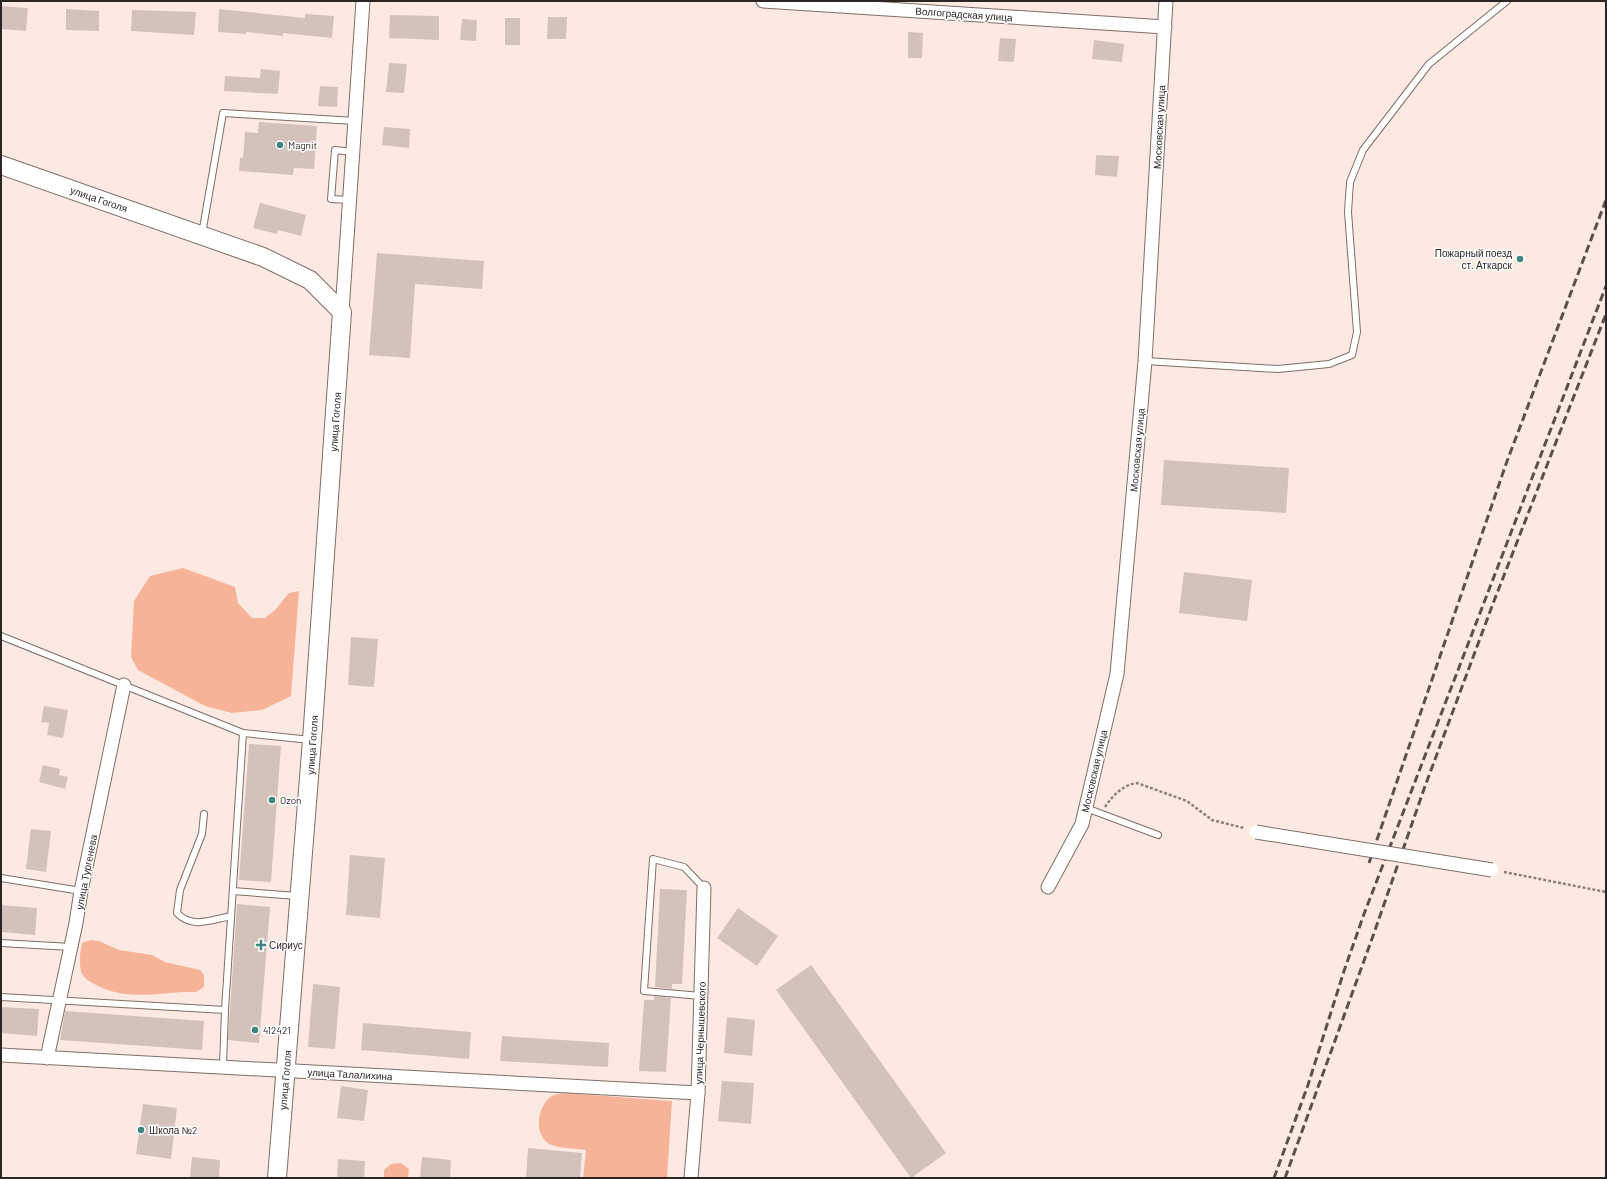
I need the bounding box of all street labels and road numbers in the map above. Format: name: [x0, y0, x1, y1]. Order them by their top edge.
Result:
street label: Волгоградская улица: [915, 5, 1013, 23]
street label: Московская улица: [1151, 84, 1167, 169]
street label: улица Гоголя: [69, 184, 129, 214]
street label: улица Гоголя: [327, 392, 343, 452]
street label: Московская улица: [1127, 407, 1147, 493]
street label: улица Гоголя: [304, 715, 320, 775]
street label: Московская улица: [1079, 728, 1109, 813]
street label: улица Тургенева: [73, 833, 99, 911]
street label: улица Чернышевского: [692, 981, 708, 1085]
street label: улица Гоголя: [276, 1050, 294, 1110]
street label: улица Талалихина: [307, 1066, 393, 1082]

